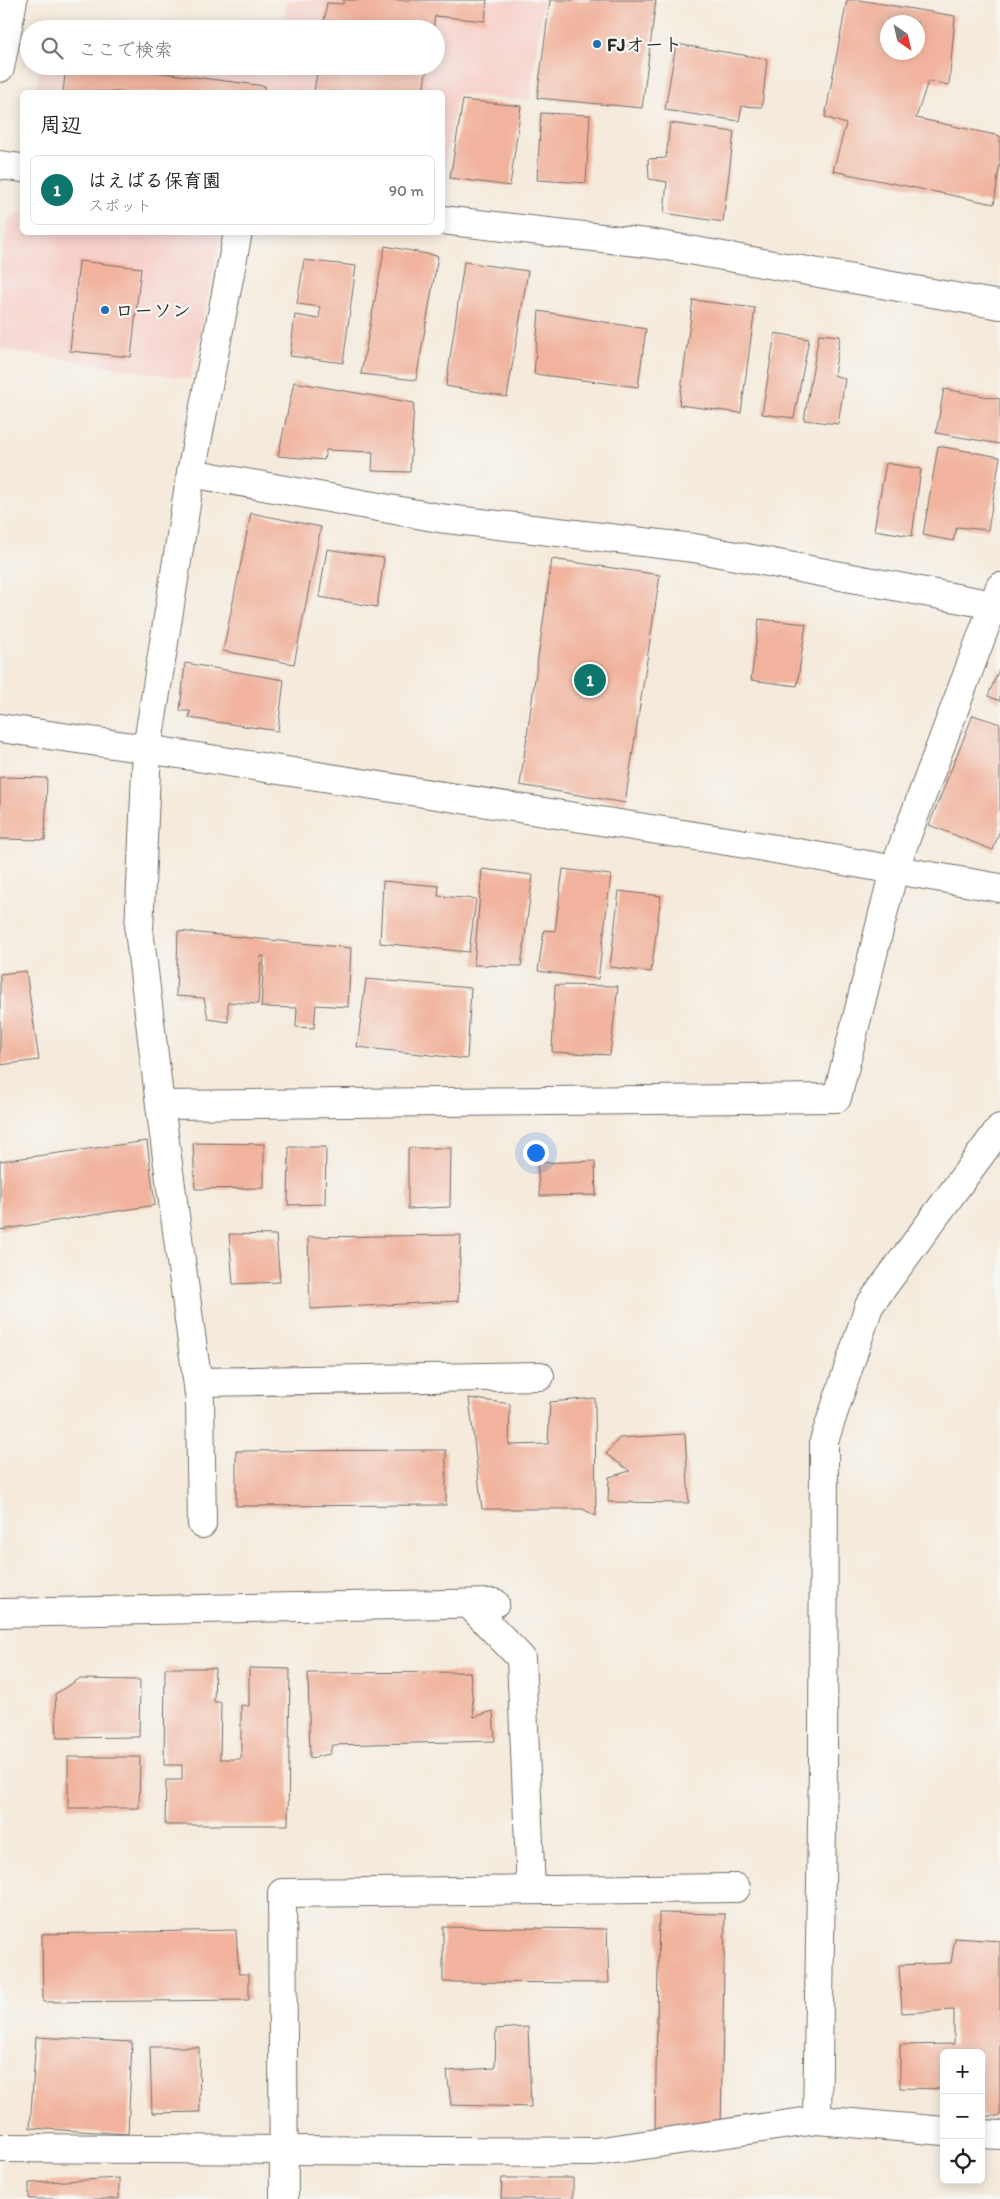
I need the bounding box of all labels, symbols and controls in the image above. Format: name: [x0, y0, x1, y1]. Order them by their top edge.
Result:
north arrow: [880, 15, 925, 60]
search box: [20, 20, 445, 75]
place label: FJオート: [607, 33, 683, 56]
icon: search: [38, 34, 66, 62]
text: ここで検索: [78, 38, 173, 61]
marker: FJオート: [591, 38, 603, 50]
text: 周辺: [40, 112, 82, 137]
text: はえばる保育園: [88, 169, 221, 192]
text: 1: [53, 181, 61, 200]
text: 90 m: [389, 181, 424, 200]
text: スポット: [88, 196, 152, 215]
place label: ローソン: [115, 299, 191, 322]
marker: ローソン: [99, 304, 111, 316]
pin: 1: [574, 661, 606, 699]
your location: [523, 1140, 549, 1166]
map controls: [940, 2049, 985, 2184]
button: +: [940, 2049, 985, 2094]
button: −: [940, 2094, 985, 2139]
button: locate: [940, 2139, 985, 2184]

